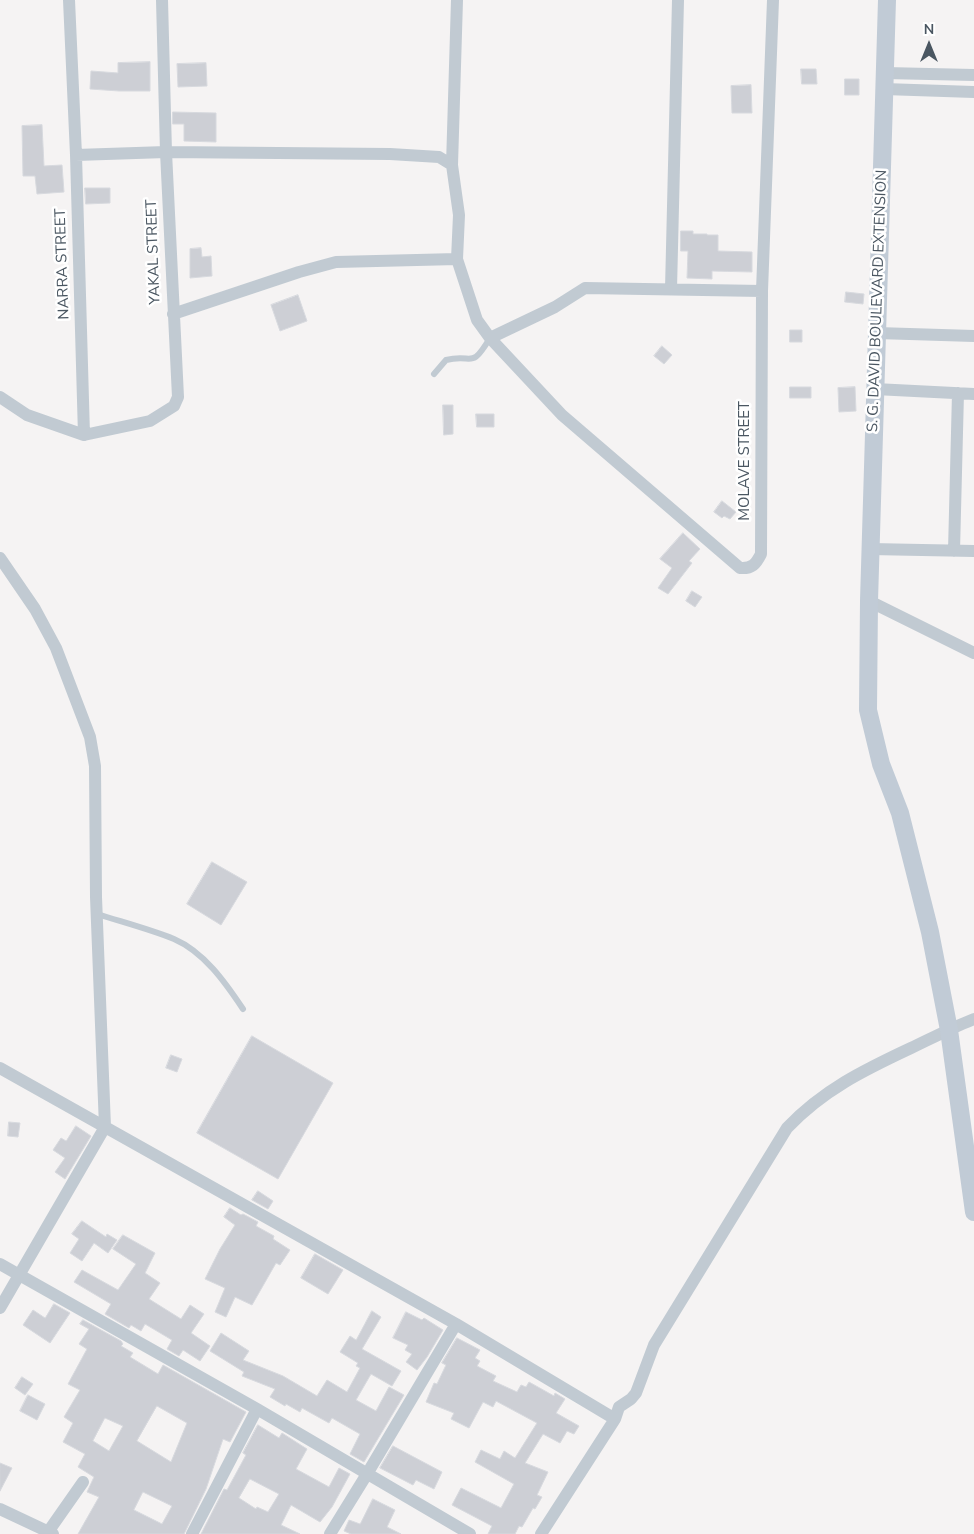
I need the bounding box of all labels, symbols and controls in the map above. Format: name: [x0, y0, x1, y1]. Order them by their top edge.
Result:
north arrow: [904, 20, 954, 70]
text: N: [924, 20, 934, 39]
street label: S. G. DAVID BOULEVARD EXTENSION: [864, 170, 892, 432]
street label: YAKAL STREET: [143, 199, 165, 305]
street label: NARRA STREET: [52, 208, 74, 320]
street label: MOLAVE STREET: [736, 401, 754, 521]

